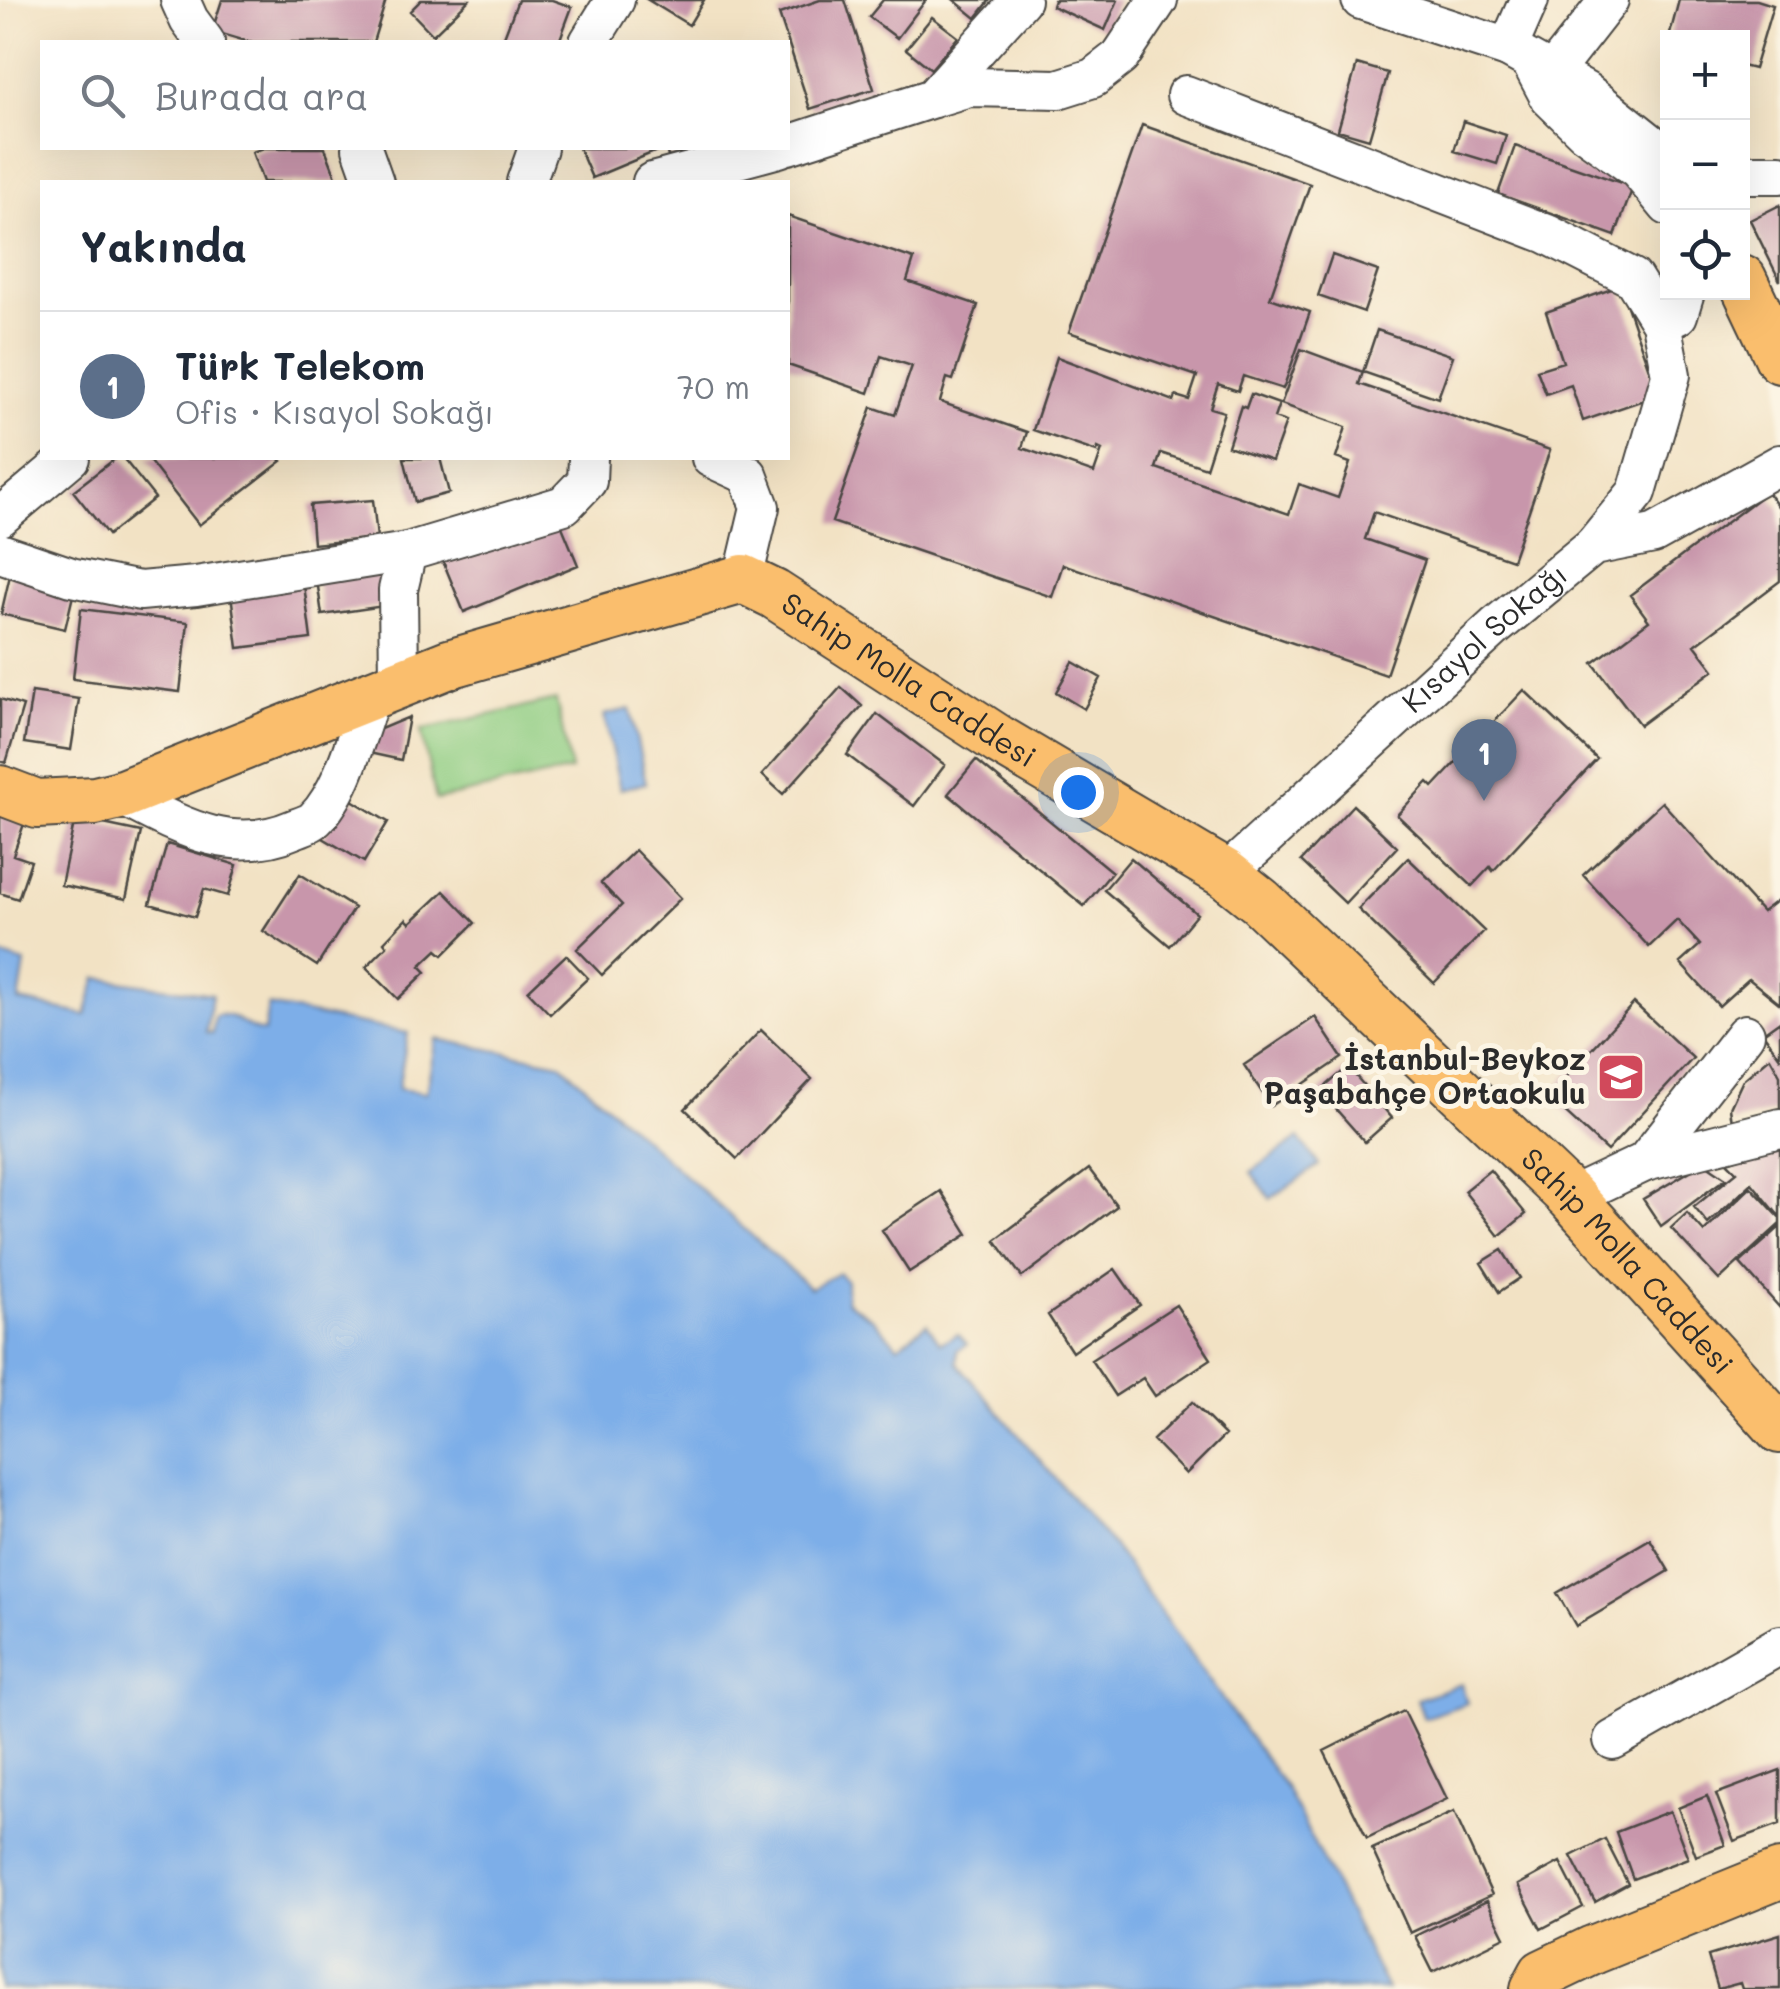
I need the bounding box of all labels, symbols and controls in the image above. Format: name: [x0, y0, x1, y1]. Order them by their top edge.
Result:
map controls: [1660, 30, 1750, 300]
button: +: [1660, 30, 1750, 120]
search box: [40, 40, 790, 150]
icon: search: [75, 68, 130, 123]
text: Burada ara: [155, 70, 369, 120]
button: −: [1660, 120, 1750, 210]
button: locate: [1660, 210, 1750, 300]
text: Yakında: [80, 218, 247, 273]
text: Türk Telekom: [175, 340, 425, 390]
text: 1: [105, 365, 120, 407]
text: 70 m: [677, 365, 750, 407]
text: Ofis · Kısayol Sokağı: [175, 390, 494, 432]
street label: Kısayol Sokağı: [1392, 554, 1575, 721]
street label: Sahip Molla Caddesi: [775, 582, 1044, 776]
pin: 1: [1452, 718, 1516, 801]
your location: [1053, 767, 1104, 818]
place label: İstanbul-Beykoz Paşabahçe Ortaokulu: [1263, 1038, 1586, 1113]
school or university icon: İstanbul-Beykoz Paşabahçe Ortaokulu: [1595, 1051, 1647, 1103]
street label: Sahip Molla Caddesi: [1513, 1138, 1743, 1382]

